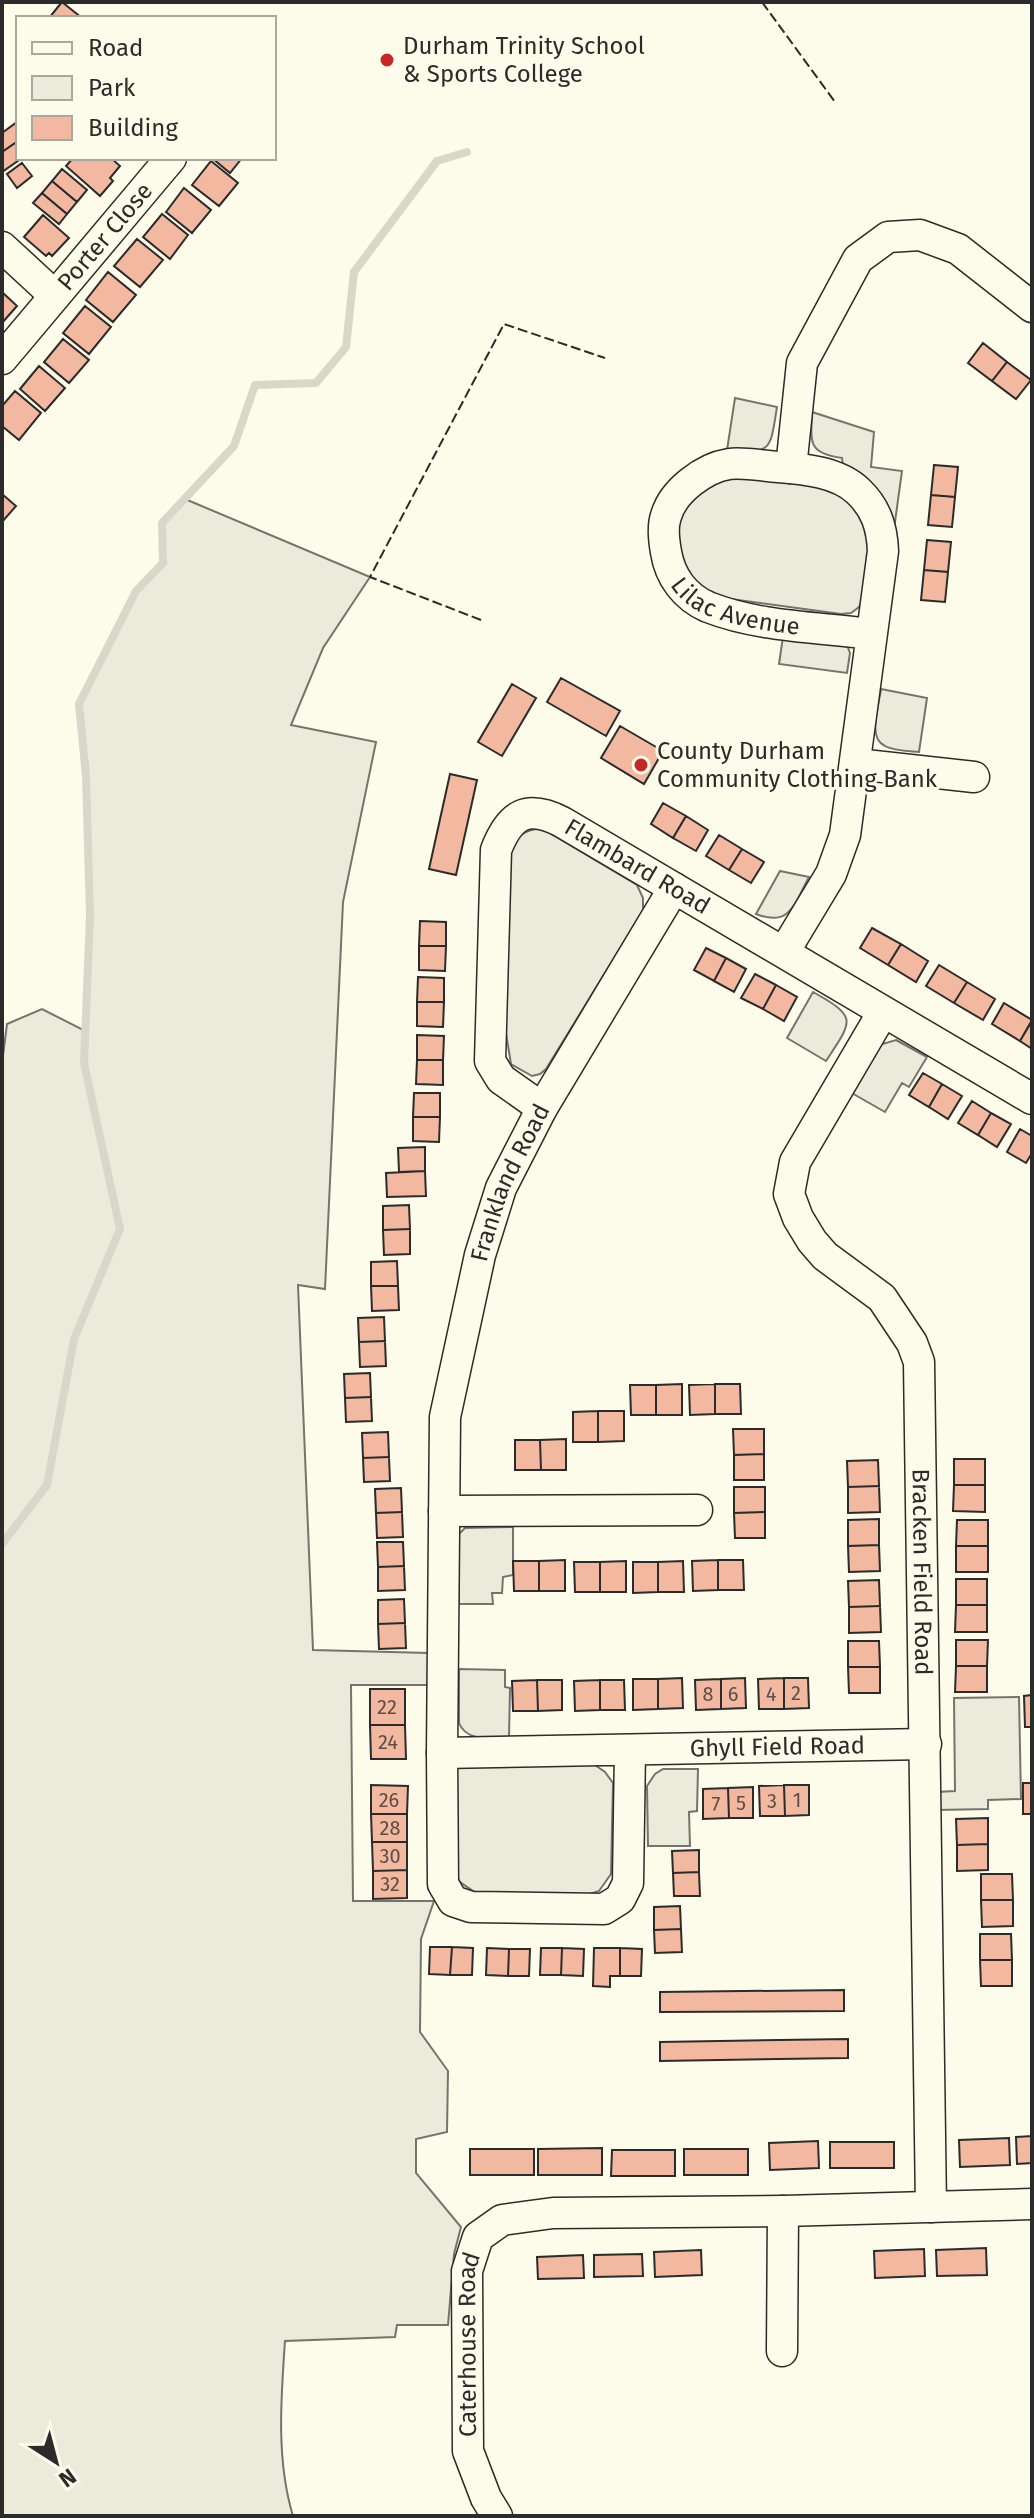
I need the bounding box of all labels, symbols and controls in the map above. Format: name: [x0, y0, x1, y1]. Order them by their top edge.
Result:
legend: [16, 16, 276, 160]
place label: Durham Trinity School & Sports College: [403, 32, 645, 88]
text: Road: [88, 34, 143, 62]
marker: Durham Trinity School & Sports College: [378, 51, 396, 69]
text: Park: [88, 74, 136, 102]
text: Building: [88, 114, 178, 142]
street label: Porter Close: [52, 177, 158, 296]
street label: Lilac Avenue: [665, 572, 801, 641]
place label: County Durham Community Clothing Bank: [657, 737, 938, 793]
marker: County Durham Community Clothing Bank: [632, 756, 650, 774]
street label: Flambard Road: [560, 813, 715, 920]
street label: Frankland Road: [465, 1099, 556, 1264]
street label: Bracken Field Road: [907, 1468, 937, 1676]
house number: 2: [791, 1681, 801, 1705]
house number: 8: [702, 1682, 714, 1706]
house number: 6: [728, 1682, 738, 1706]
house number: 4: [766, 1682, 777, 1706]
house number: 22: [377, 1695, 397, 1719]
house number: 24: [378, 1730, 398, 1754]
street label: Ghyll Field Road: [690, 1731, 865, 1762]
house number: 26: [379, 1788, 399, 1812]
house number: 1: [793, 1788, 801, 1812]
house number: 3: [767, 1789, 777, 1813]
house number: 5: [736, 1791, 746, 1815]
house number: 7: [712, 1792, 721, 1816]
house number: 28: [380, 1816, 400, 1840]
house number: 30: [379, 1844, 401, 1868]
house number: 32: [380, 1872, 400, 1896]
street label: Caterhouse Road: [453, 2249, 486, 2437]
north arrow: [16, 2422, 96, 2502]
text: N: [54, 2463, 81, 2493]

